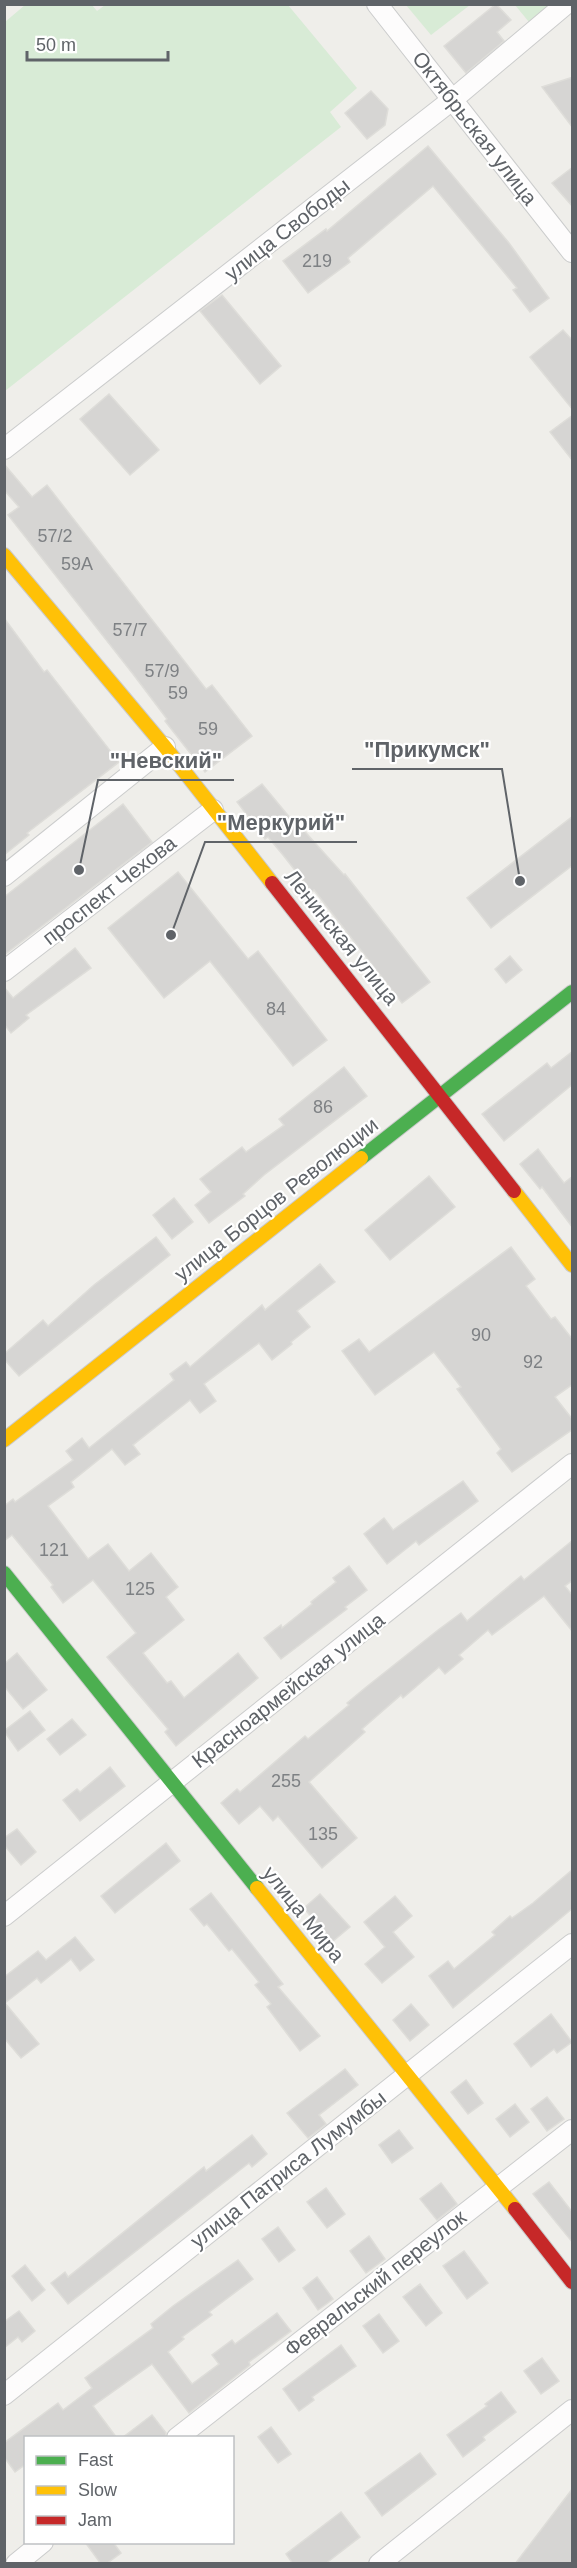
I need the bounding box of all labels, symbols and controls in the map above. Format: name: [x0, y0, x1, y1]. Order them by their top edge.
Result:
scale bar: [27, 24, 168, 62]
text: 50 m: [36, 35, 76, 55]
street label: Октябрьская улица: [408, 47, 542, 209]
street label: улица Свободы: [220, 173, 354, 285]
house number: 219: [302, 251, 332, 271]
house number: 57/2: [37, 526, 73, 546]
house number: 59А: [61, 554, 93, 574]
house number: 57/7: [112, 620, 148, 640]
house number: 57/9: [144, 661, 180, 681]
house number: 59: [168, 683, 188, 703]
house number: 59: [198, 719, 218, 739]
callout: "Прикумск": [352, 729, 502, 769]
text: "Прикумск": [364, 737, 490, 762]
callout: "Невский": [98, 740, 234, 780]
text: "Невский": [110, 748, 222, 773]
callout: "Меркурий": [205, 802, 357, 842]
text: "Меркурий": [217, 810, 345, 835]
street label: проспект Чехова: [38, 831, 181, 949]
street label: Ленинская улица: [280, 865, 404, 1009]
house number: 84: [266, 999, 286, 1019]
house number: 86: [313, 1097, 333, 1117]
street label: улица Борцов Революции: [170, 1112, 382, 1286]
house number: 90: [471, 1325, 491, 1345]
house number: 92: [523, 1352, 543, 1372]
house number: 121: [39, 1540, 69, 1560]
house number: 125: [125, 1579, 155, 1599]
street label: Красноармейская улица: [187, 1608, 389, 1772]
house number: 255: [271, 1771, 301, 1791]
house number: 135: [308, 1824, 338, 1844]
street label: улица Мира: [259, 1862, 350, 1967]
street label: улица Патриса Лумумбы: [186, 2086, 390, 2252]
street label: Февральский переулок: [280, 2205, 471, 2361]
legend: [24, 2436, 234, 2544]
text: Fast: [78, 2450, 113, 2470]
text: Slow: [78, 2480, 118, 2500]
text: Jam: [78, 2510, 112, 2530]

